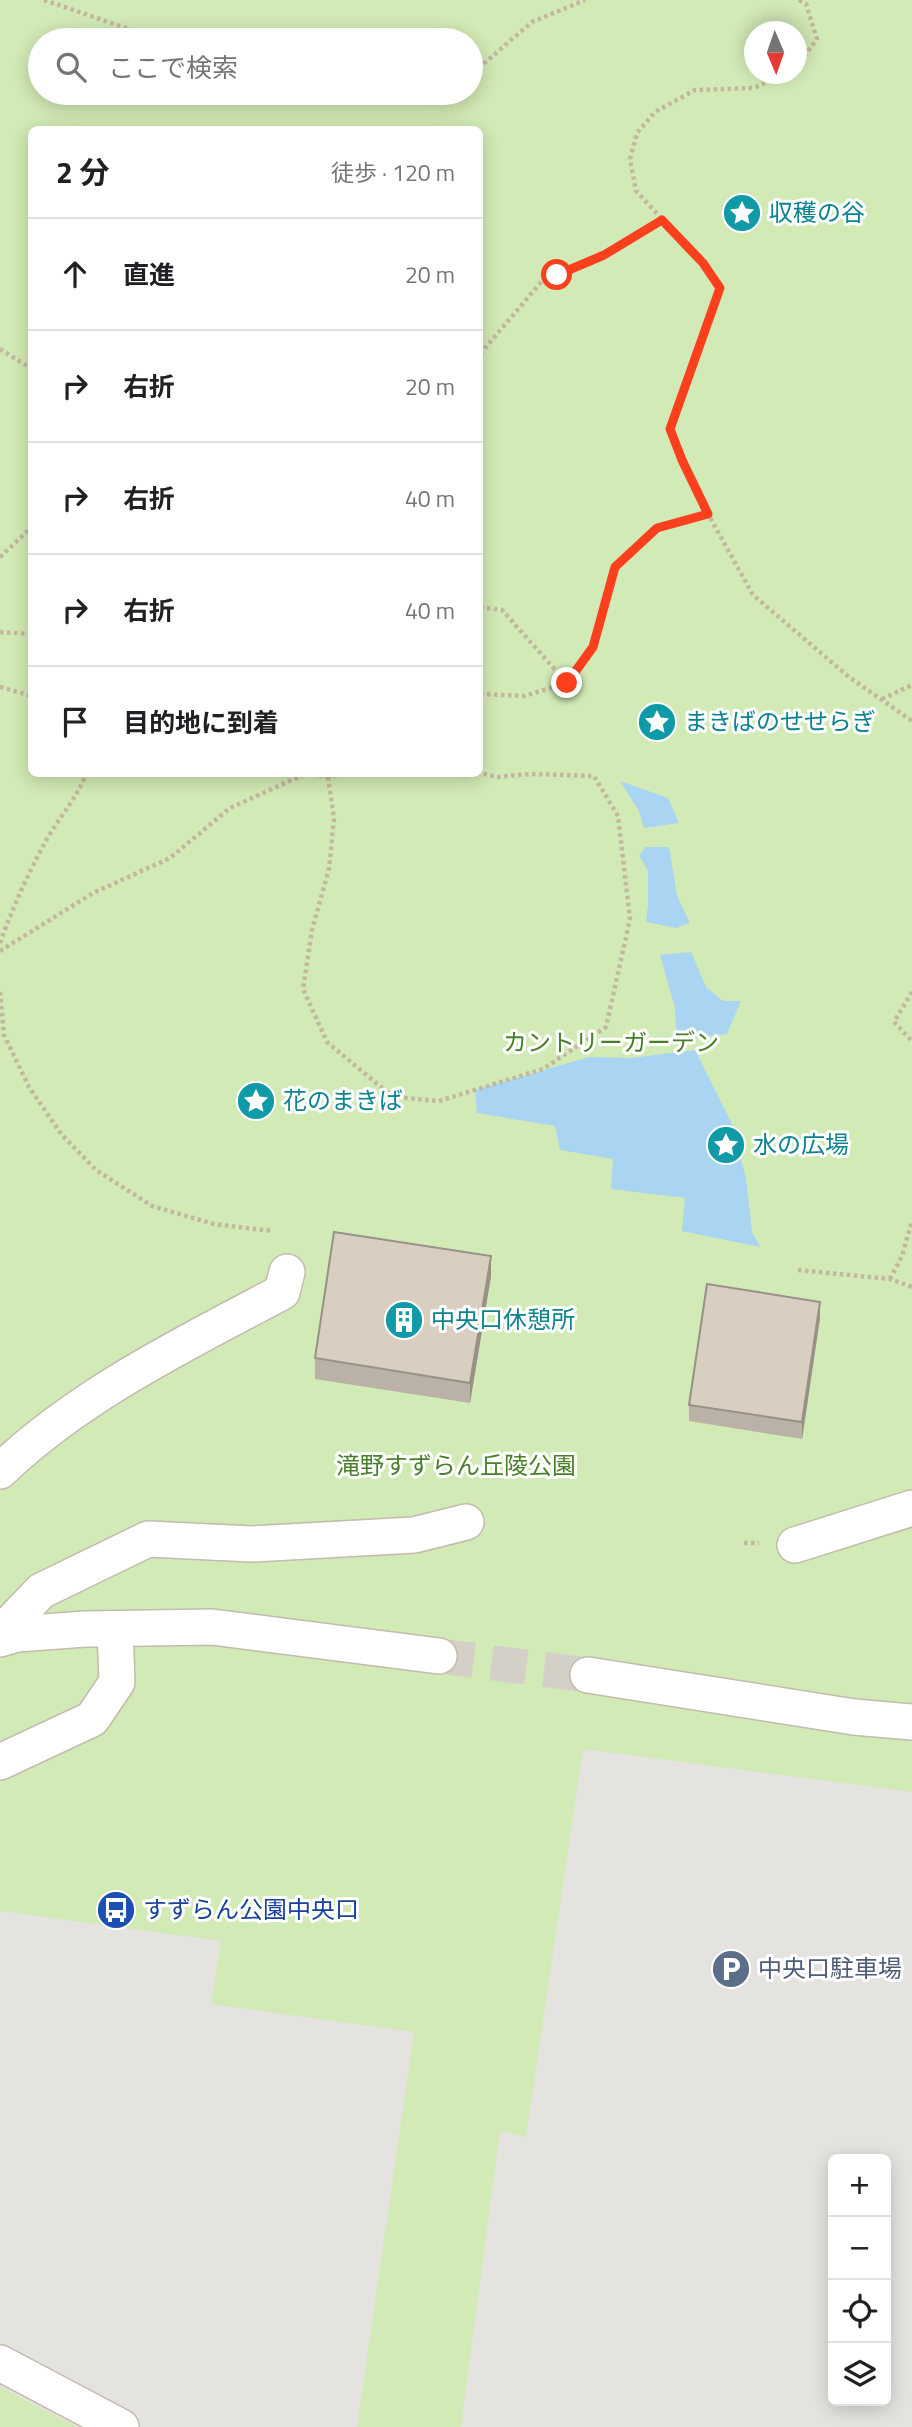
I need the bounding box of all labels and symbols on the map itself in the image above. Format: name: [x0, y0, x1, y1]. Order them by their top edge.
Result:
north arrow: [744, 21, 807, 84]
place icon: 収穫の谷: [721, 192, 763, 234]
place label: 収穫の谷: [769, 194, 865, 230]
route start: [541, 259, 572, 290]
route end: [551, 667, 582, 698]
place icon: まきばのせせらぎ: [636, 701, 678, 743]
place label: まきばのせせらぎ: [684, 703, 876, 739]
park label: カントリーガーデン: [503, 1024, 719, 1060]
place icon: 花のまきば: [235, 1080, 277, 1122]
place label: 花のまきば: [283, 1082, 403, 1118]
place icon: 水の広場: [705, 1124, 747, 1166]
place label: 水の広場: [753, 1126, 849, 1162]
building icon: 中央口休憩所: [383, 1299, 425, 1341]
place label: 中央口休憩所: [431, 1301, 575, 1337]
park label: 滝野すずらん丘陵公園: [336, 1447, 576, 1483]
bus stop icon: すずらん公園中央口: [95, 1889, 137, 1931]
place label: すずらん公園中央口: [143, 1891, 359, 1927]
parking icon: 中央口駐車場: [710, 1948, 752, 1990]
place label: 中央口駐車場: [758, 1950, 902, 1986]

